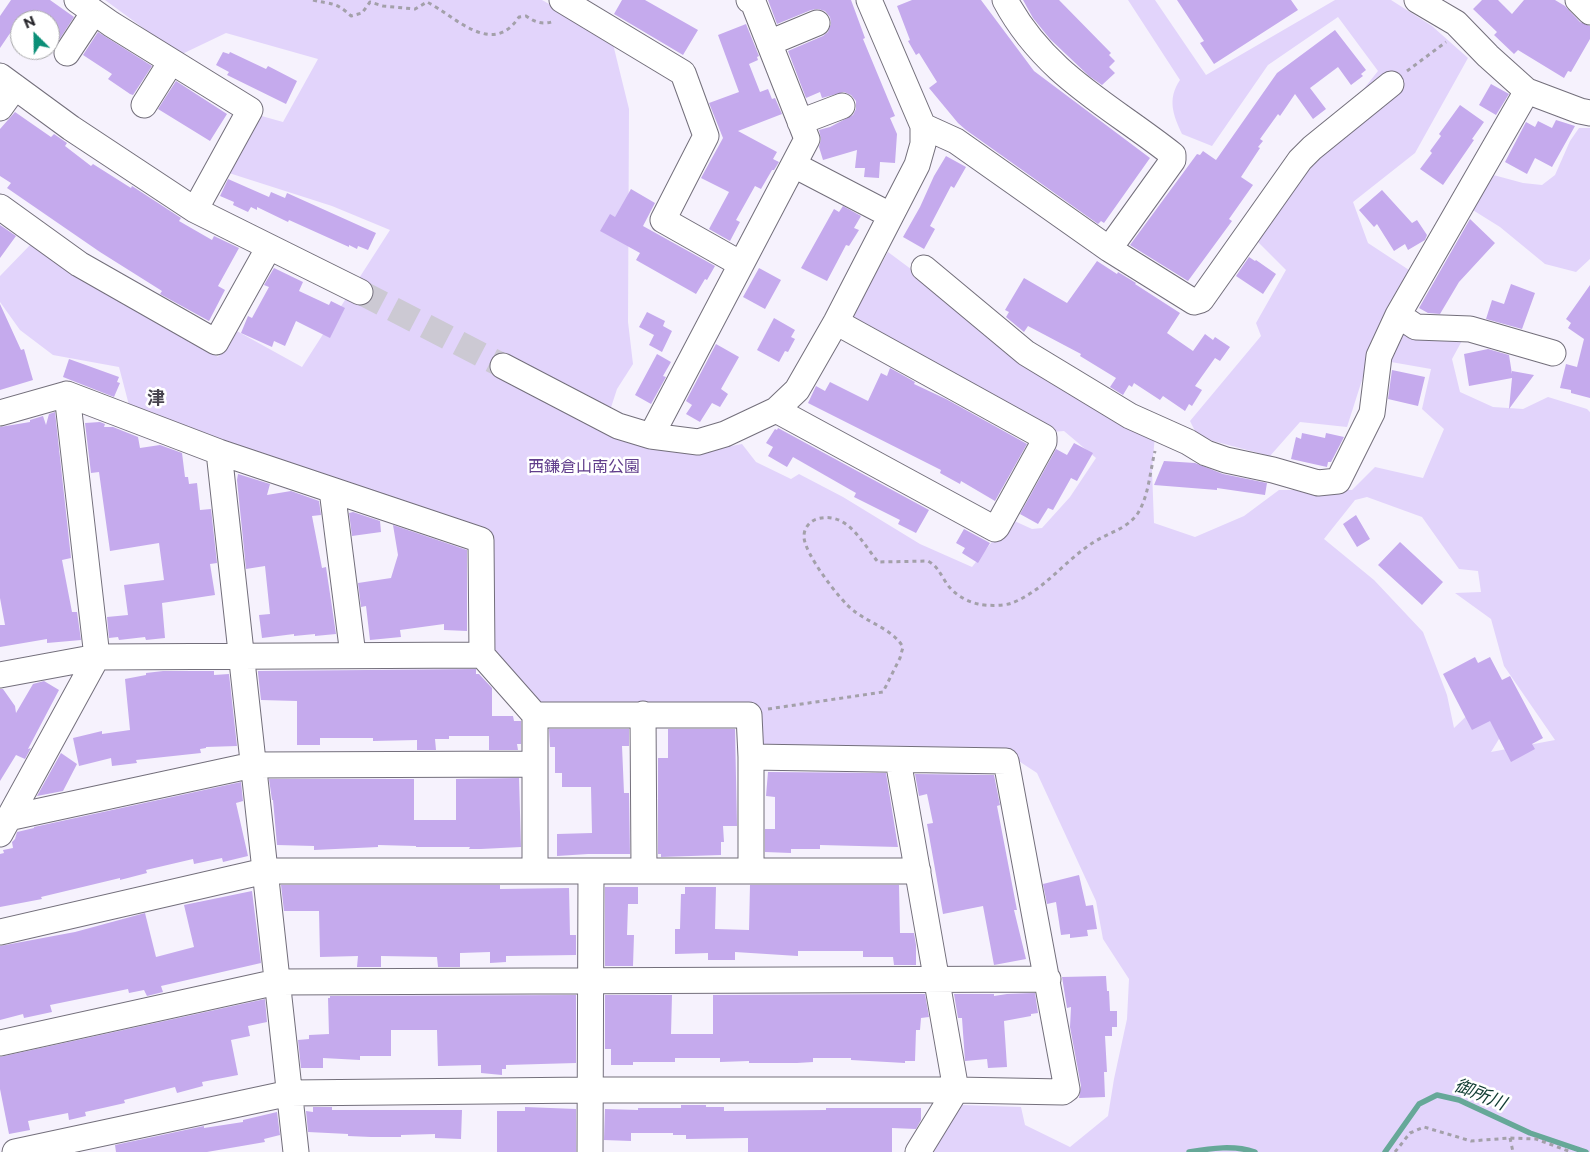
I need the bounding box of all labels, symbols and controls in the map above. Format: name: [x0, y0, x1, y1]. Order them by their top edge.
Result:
north arrow: [10, 10, 60, 60]
text: N: [21, 12, 38, 33]
district label: 津: [147, 388, 165, 410]
park label: 西鎌倉山南公園: [528, 457, 640, 477]
water label: 御所川: [1451, 1075, 1509, 1115]

